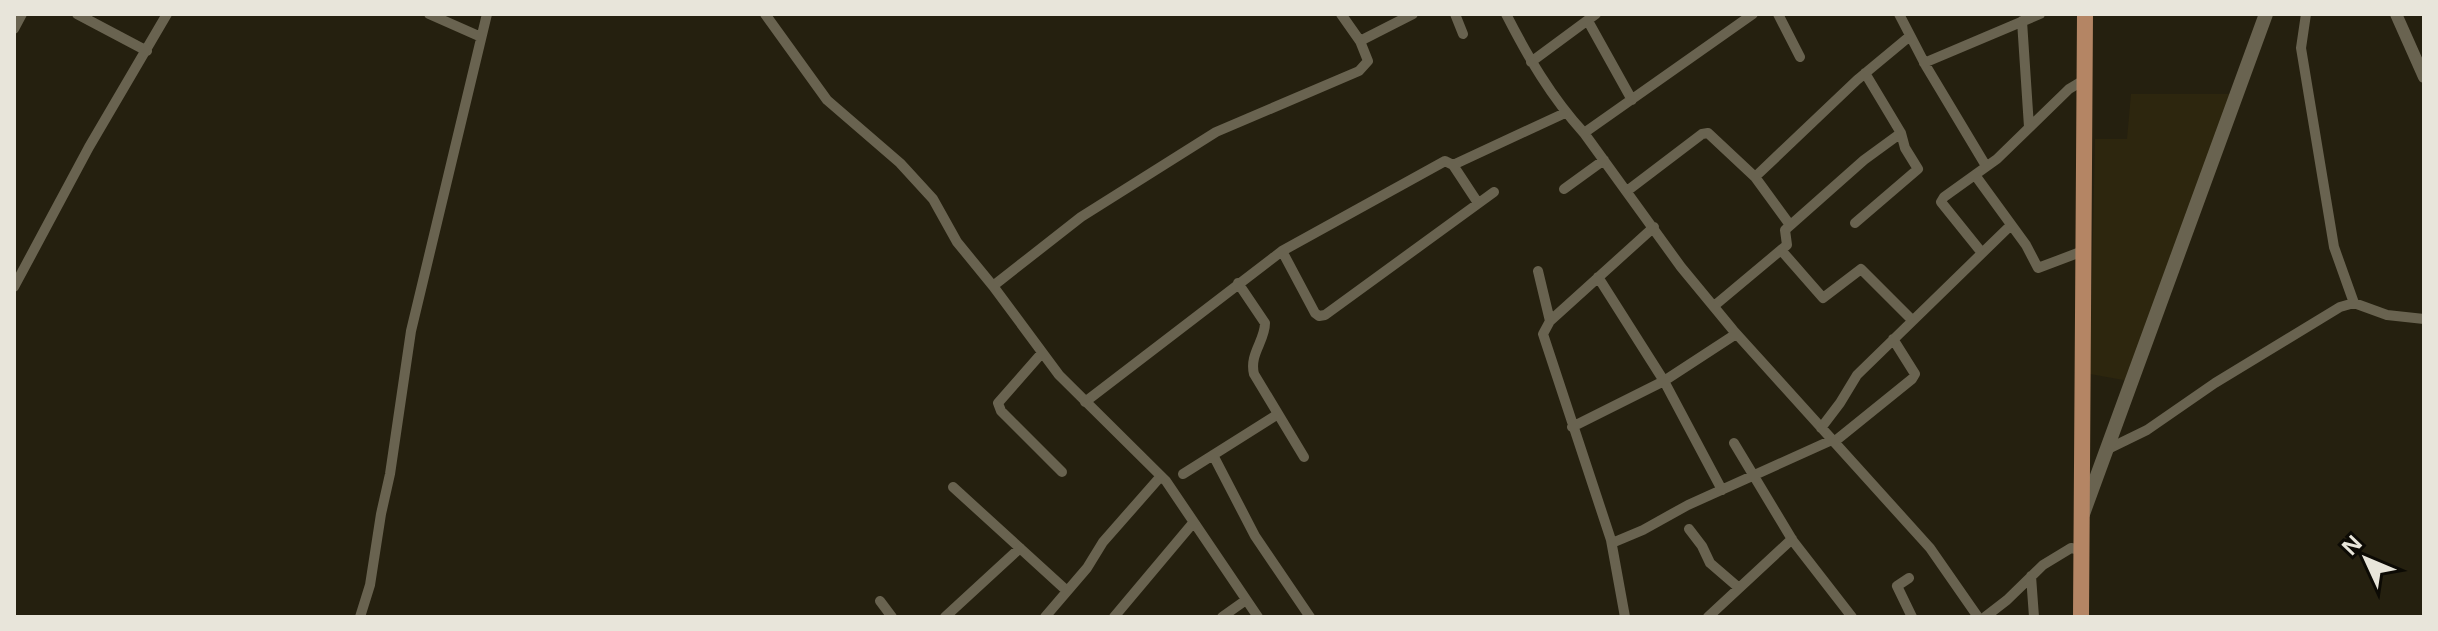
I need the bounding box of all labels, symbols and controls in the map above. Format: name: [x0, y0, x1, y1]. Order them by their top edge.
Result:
north arrow: [2326, 519, 2406, 599]
text: N: [2334, 528, 2368, 561]

